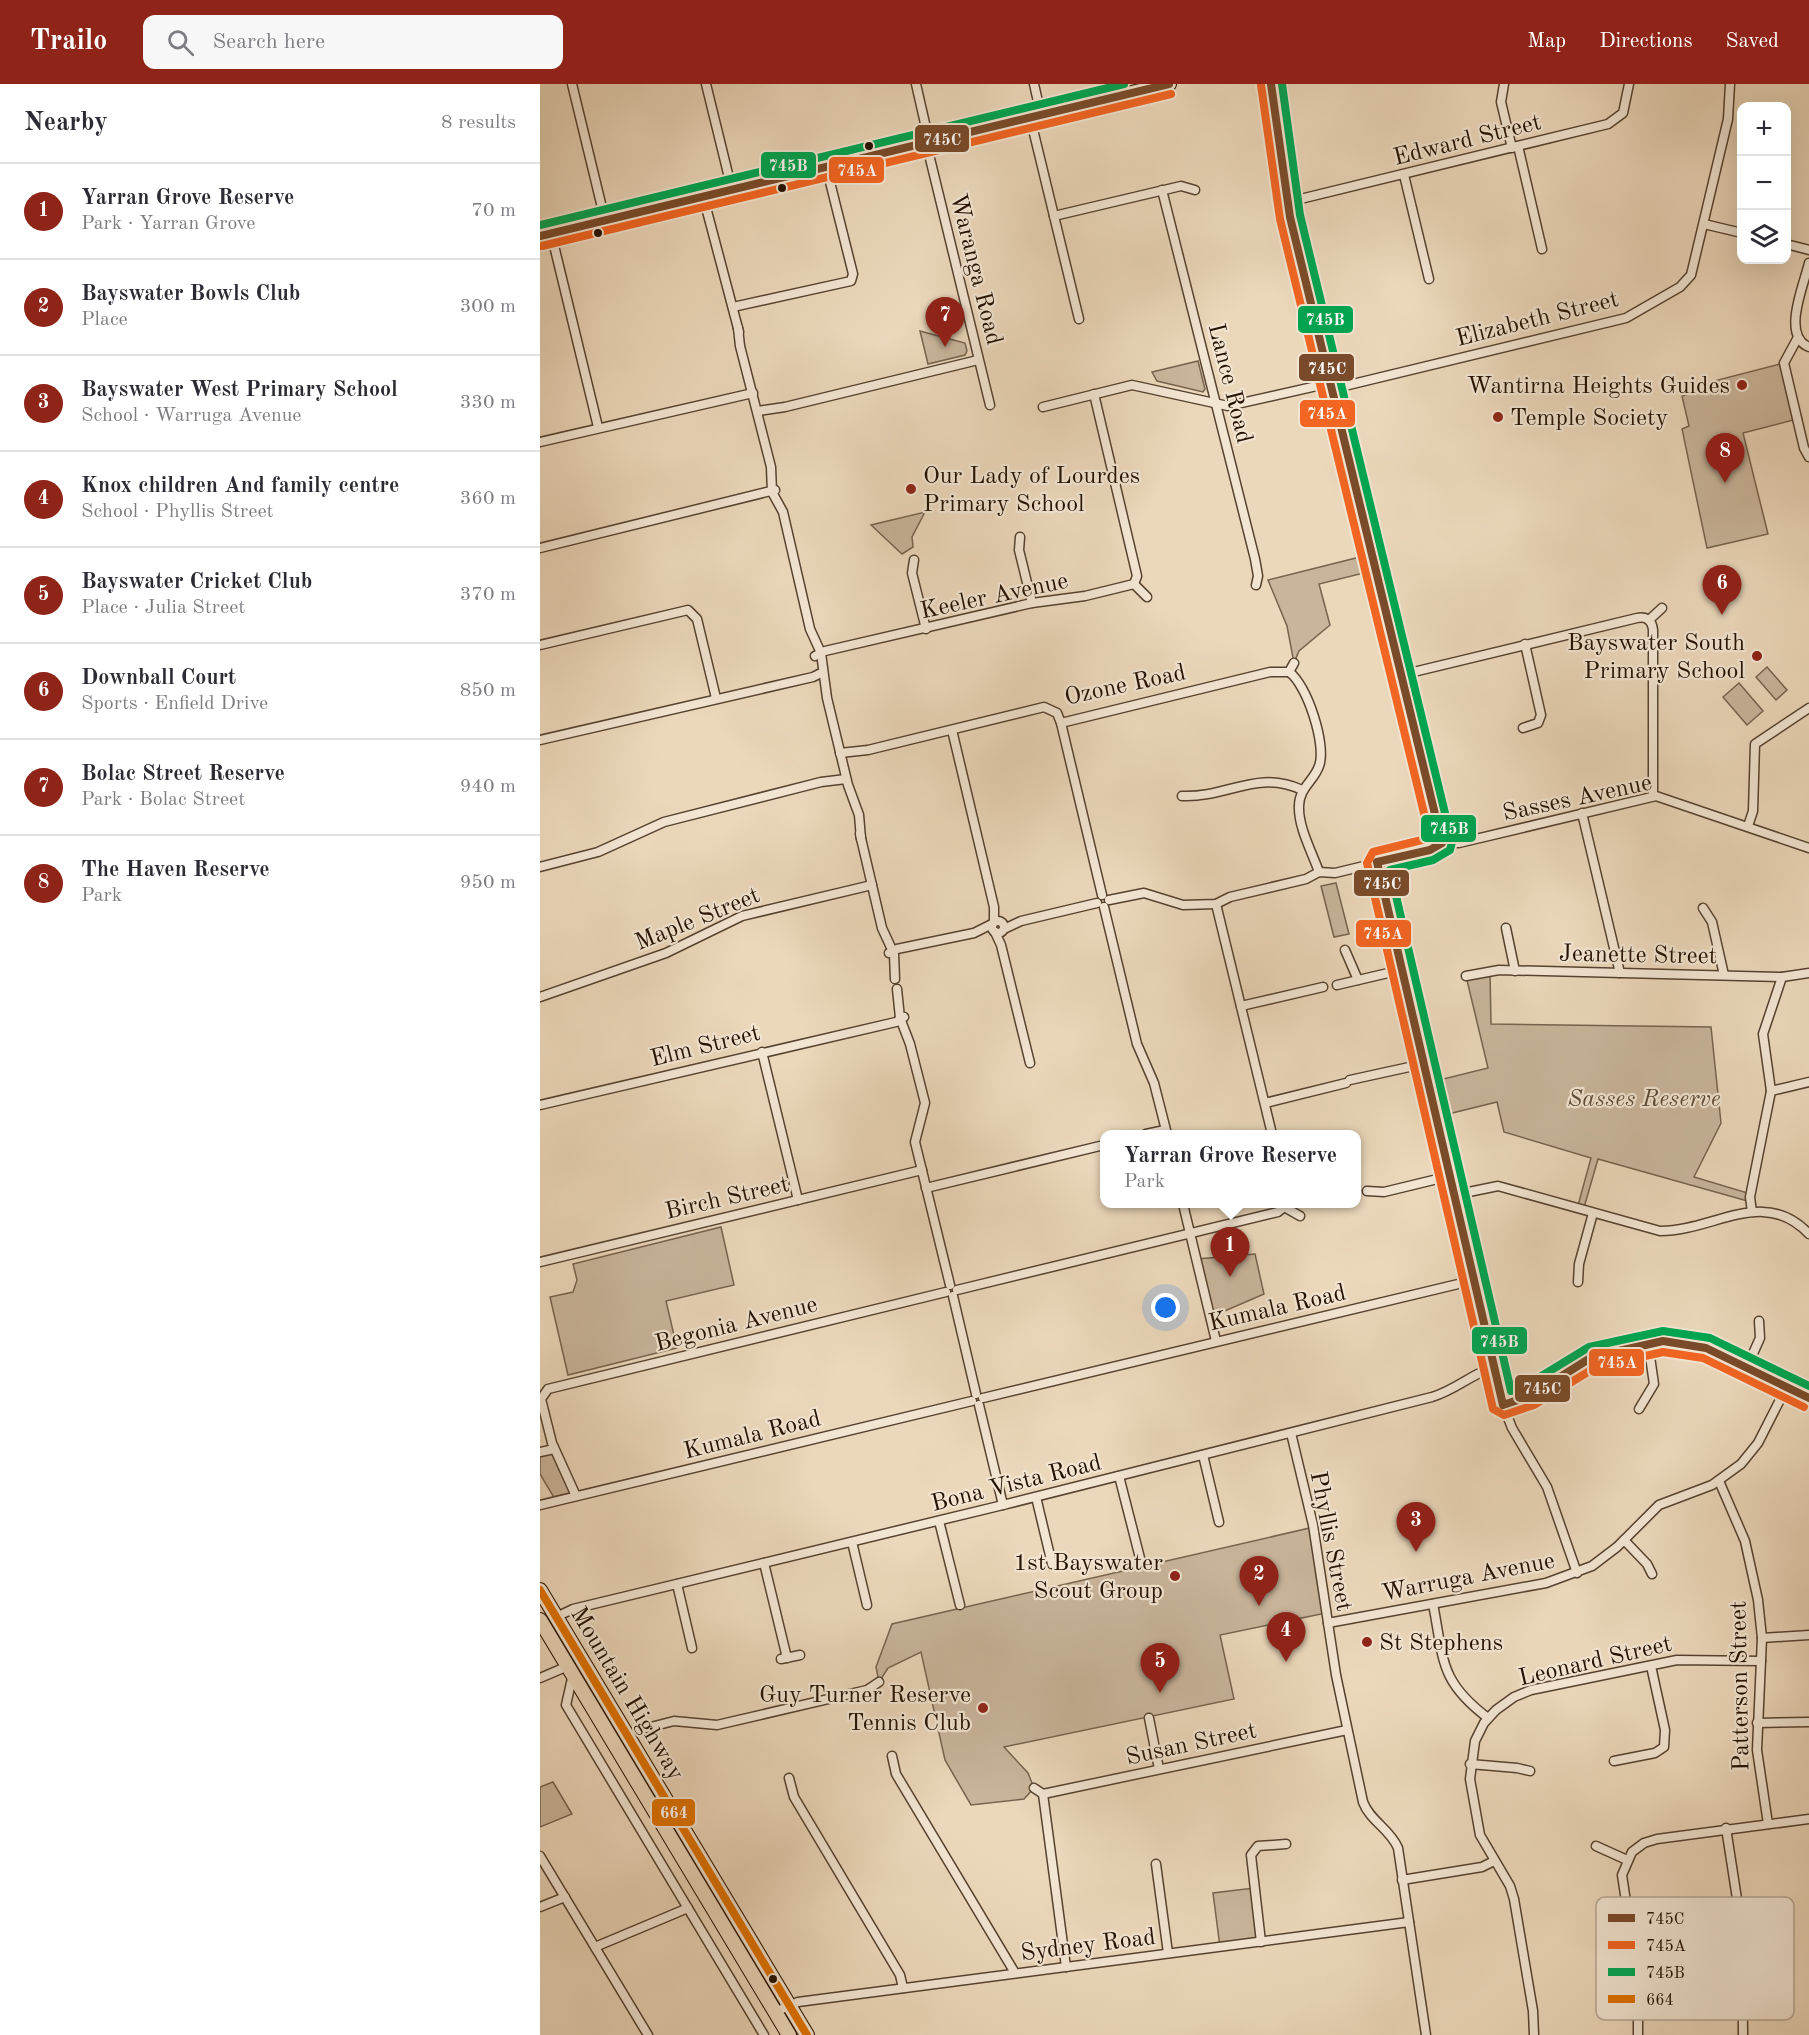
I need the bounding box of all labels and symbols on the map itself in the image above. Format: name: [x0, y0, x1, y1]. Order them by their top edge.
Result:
street label: Edward Street: [1391, 111, 1544, 171]
line badge: 745C: [914, 124, 970, 153]
text: 745C: [923, 133, 961, 149]
unlabelled marker: [863, 140, 875, 152]
line badge: 745B: [760, 151, 817, 179]
line badge: 745A: [828, 156, 885, 184]
text: 745B: [768, 159, 808, 175]
text: 745A: [837, 164, 877, 180]
unlabelled marker: [776, 182, 788, 194]
street label: Waranga Road: [945, 191, 1005, 348]
unlabelled marker: [592, 227, 604, 239]
street label: Elizabeth Street: [1454, 288, 1621, 352]
pin: 7: [926, 298, 964, 347]
line badge: 745B: [1297, 305, 1354, 334]
text: 745B: [1305, 313, 1345, 329]
street label: Lance Road: [1203, 321, 1256, 446]
line badge: 745C: [1298, 353, 1355, 382]
text: 745C: [1308, 362, 1346, 378]
place label: Wantirna Heights Guides: [1467, 375, 1730, 399]
marker: Wantirna Heights Guides: [1735, 378, 1749, 392]
line badge: 745A: [1299, 399, 1356, 428]
text: 745A: [1307, 407, 1347, 423]
place label: Temple Society: [1510, 407, 1668, 431]
marker: Temple Society: [1491, 410, 1505, 424]
pin: 8: [1706, 434, 1744, 483]
place label: Our Lady of Lourdes Primary School: [923, 465, 1140, 517]
marker: Our Lady of Lourdes Primary School: [904, 482, 918, 496]
pin: 6: [1702, 566, 1742, 615]
street label: Keeler Avenue: [918, 570, 1071, 624]
place label: Bayswater South Primary School: [1567, 632, 1745, 684]
marker: Bayswater South Primary School: [1750, 649, 1764, 663]
street label: Ozone Road: [1063, 661, 1188, 711]
street label: Sasses Avenue: [1501, 771, 1654, 826]
line badge: 745B: [1420, 814, 1477, 843]
text: 745B: [1429, 822, 1469, 838]
line badge: 745C: [1353, 869, 1410, 897]
text: 745C: [1363, 877, 1401, 893]
street label: Maple Street: [632, 884, 764, 956]
line badge: 745A: [1355, 919, 1412, 948]
text: 745A: [1363, 927, 1403, 943]
street label: Jeanette Street: [1559, 943, 1717, 969]
street label: Elm Street: [648, 1022, 763, 1072]
park label: Sasses Reserve: [1567, 1088, 1721, 1112]
street label: Birch Street: [663, 1173, 792, 1225]
pin: 1: [1210, 1228, 1250, 1277]
street label: Kumala Road: [1206, 1281, 1349, 1336]
street label: Begonia Avenue: [653, 1293, 820, 1357]
your location: [1151, 1293, 1180, 1322]
line badge: 745B: [1471, 1326, 1528, 1355]
text: 745B: [1479, 1335, 1519, 1351]
line badge: 745A: [1588, 1348, 1645, 1377]
text: 745A: [1597, 1356, 1637, 1372]
line badge: 745C: [1514, 1374, 1571, 1403]
text: 745C: [1523, 1382, 1561, 1398]
street label: Kumala Road: [681, 1407, 824, 1465]
street label: Bona Vista Road: [929, 1451, 1104, 1517]
street label: Phyllis Street: [1305, 1469, 1355, 1614]
pin: 3: [1396, 1502, 1436, 1552]
street label: Warruga Avenue: [1380, 1549, 1557, 1607]
place label: 1st Bayswater Scout Group: [1013, 1552, 1163, 1604]
pin: 2: [1240, 1556, 1278, 1606]
marker: 1st Bayswater Scout Group: [1168, 1569, 1182, 1583]
street label: Patterson Street: [1728, 1601, 1754, 1771]
street label: Mountain Highway: [565, 1603, 688, 1785]
pin: 4: [1266, 1612, 1306, 1662]
place label: St Stephens: [1379, 1632, 1503, 1656]
street label: Leonard Street: [1516, 1633, 1674, 1691]
marker: St Stephens: [1360, 1635, 1374, 1649]
pin: 5: [1140, 1644, 1180, 1693]
place label: Guy Turner Reserve Tennis Club: [759, 1684, 971, 1736]
marker: Guy Turner Reserve Tennis Club: [976, 1701, 990, 1715]
street label: Susan Street: [1124, 1719, 1259, 1771]
line badge: 664: [651, 1798, 696, 1827]
text: 664: [660, 1806, 688, 1822]
legend: [1596, 1897, 1794, 2020]
text: 745C: [1646, 1912, 1685, 1928]
street label: Sydney Road: [1019, 1926, 1157, 1966]
text: 745A: [1646, 1939, 1686, 1955]
text: 745B: [1646, 1966, 1685, 1982]
unlabelled marker: [767, 1973, 779, 1985]
text: 664: [1646, 1993, 1674, 2009]

